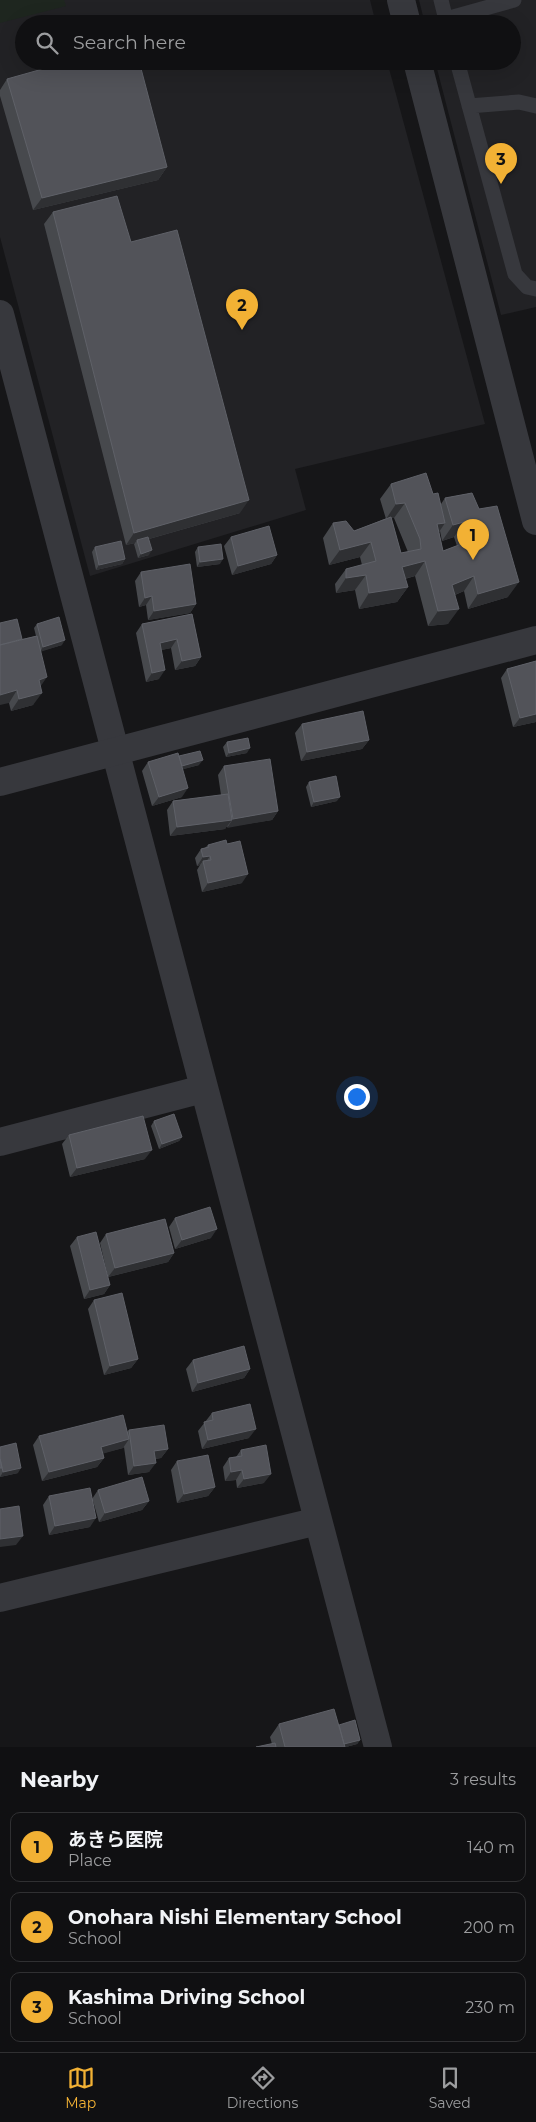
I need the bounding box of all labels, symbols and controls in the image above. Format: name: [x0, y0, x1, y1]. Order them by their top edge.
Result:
search box: [15, 15, 521, 70]
icon: search: [33, 29, 61, 57]
text: Search here: [73, 31, 186, 54]
pin: 3: [485, 143, 517, 184]
pin: 2: [226, 289, 258, 330]
pin: 1: [457, 519, 489, 560]
your location: [344, 1084, 370, 1110]
text: Nearby: [20, 1767, 99, 1792]
text: 3 results: [450, 1770, 516, 1789]
text: あきら医院: [68, 1828, 163, 1851]
text: 1: [34, 1838, 40, 1857]
text: 140 m: [467, 1838, 515, 1857]
text: Place: [68, 1851, 112, 1870]
text: Onohara Nishi Elementary School: [68, 1906, 402, 1929]
text: 2: [32, 1918, 42, 1937]
text: 200 m: [464, 1918, 515, 1937]
text: School: [68, 1929, 122, 1948]
text: Kashima Driving School: [68, 1986, 305, 2009]
text: 3: [32, 1998, 42, 2017]
text: 230 m: [465, 1998, 515, 2017]
text: School: [68, 2009, 122, 2028]
tab: Map: [65, 2064, 96, 2112]
tab: Directions: [227, 2064, 298, 2112]
tab: Saved: [429, 2064, 471, 2112]

